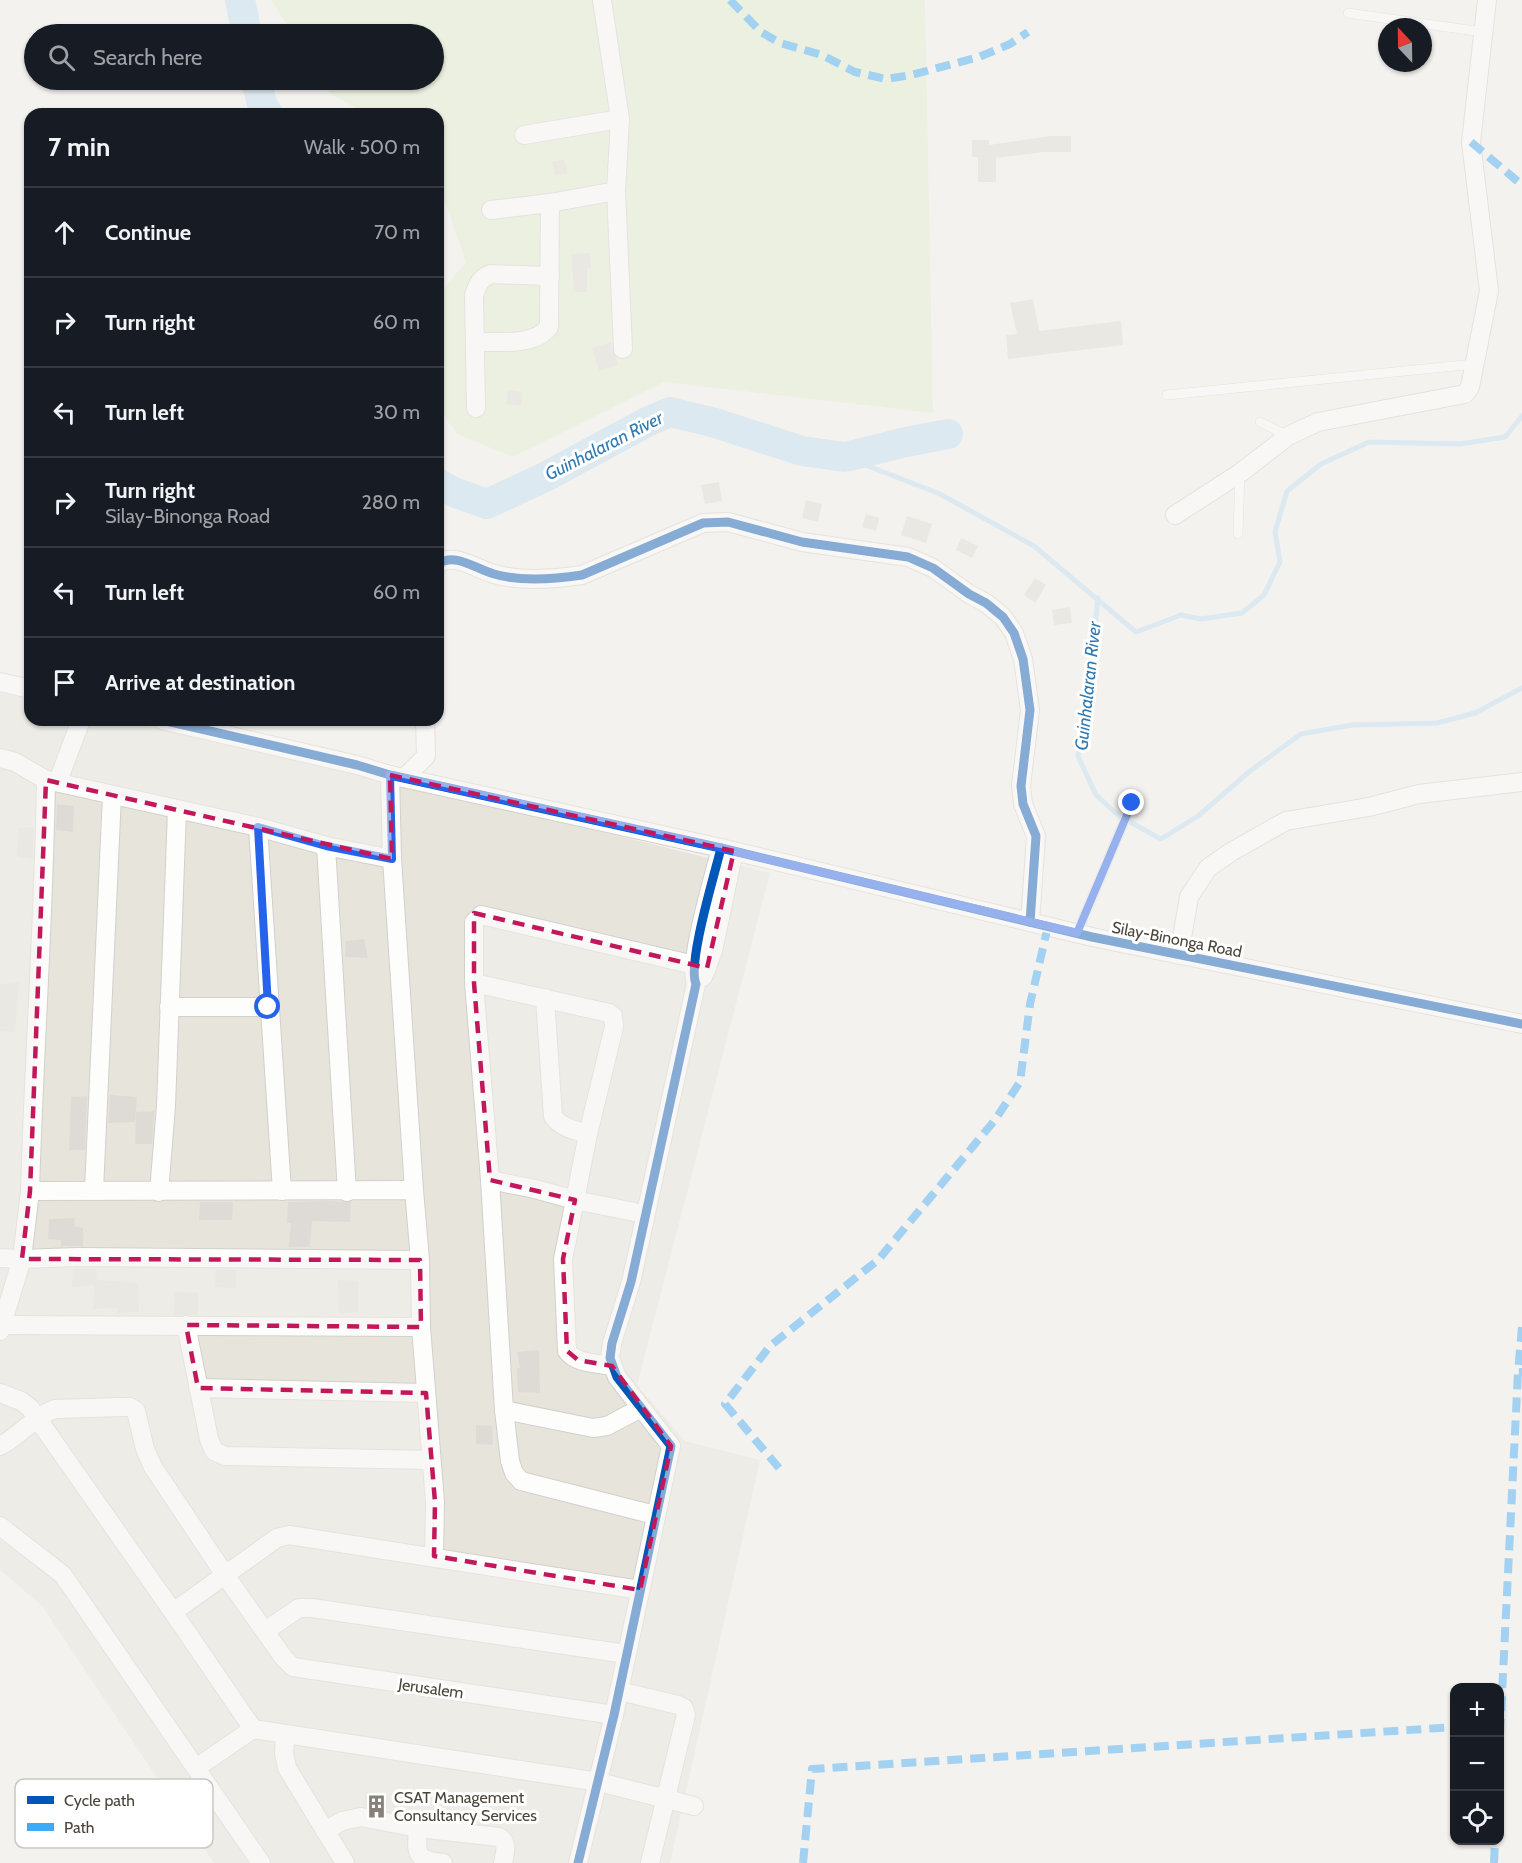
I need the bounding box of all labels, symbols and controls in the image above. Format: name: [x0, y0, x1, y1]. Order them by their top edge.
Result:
north arrow: [1378, 18, 1432, 72]
search box: [24, 24, 444, 90]
icon: search: [45, 41, 78, 74]
text: Search here: [93, 44, 202, 71]
text: 7 min: [48, 131, 110, 163]
text: Walk · 500 m: [304, 135, 420, 159]
icon: ahead: [48, 216, 81, 249]
text: Continue: [105, 219, 191, 246]
text: 70 m: [374, 220, 420, 244]
icon: right: [48, 306, 81, 339]
text: Turn right: [105, 309, 195, 336]
text: 60 m: [373, 310, 420, 334]
icon: left: [48, 396, 81, 429]
text: Turn left: [105, 399, 184, 426]
text: 30 m: [373, 400, 420, 424]
water label: Guinhalaran River: [541, 406, 668, 485]
text: Turn right: [105, 477, 195, 504]
icon: right: [48, 486, 81, 519]
text: 280 m: [361, 490, 420, 514]
text: Silay-Binonga Road: [105, 504, 270, 528]
icon: left: [48, 576, 81, 609]
text: Turn left: [105, 579, 184, 606]
text: 60 m: [373, 580, 420, 604]
water label: Guinhalaran River: [1070, 619, 1106, 751]
icon: arrive: [48, 666, 81, 699]
text: Arrive at destination: [105, 669, 295, 696]
route end: [1118, 789, 1144, 815]
street label: Silay-Binonga Road: [1110, 918, 1244, 961]
route start: [254, 993, 280, 1019]
street label: Jerusalem: [396, 1674, 465, 1702]
map controls: [1450, 1683, 1504, 1845]
button: +: [1450, 1683, 1504, 1737]
button: −: [1450, 1737, 1504, 1791]
legend: [15, 1779, 213, 1848]
place label: CSAT Management Consultancy Services: [394, 1788, 537, 1825]
text: Cycle path: [64, 1791, 135, 1810]
button: locate: [1450, 1791, 1504, 1845]
building icon: CSAT Management Consultancy Services: [363, 1793, 389, 1819]
text: Path: [64, 1818, 95, 1837]

